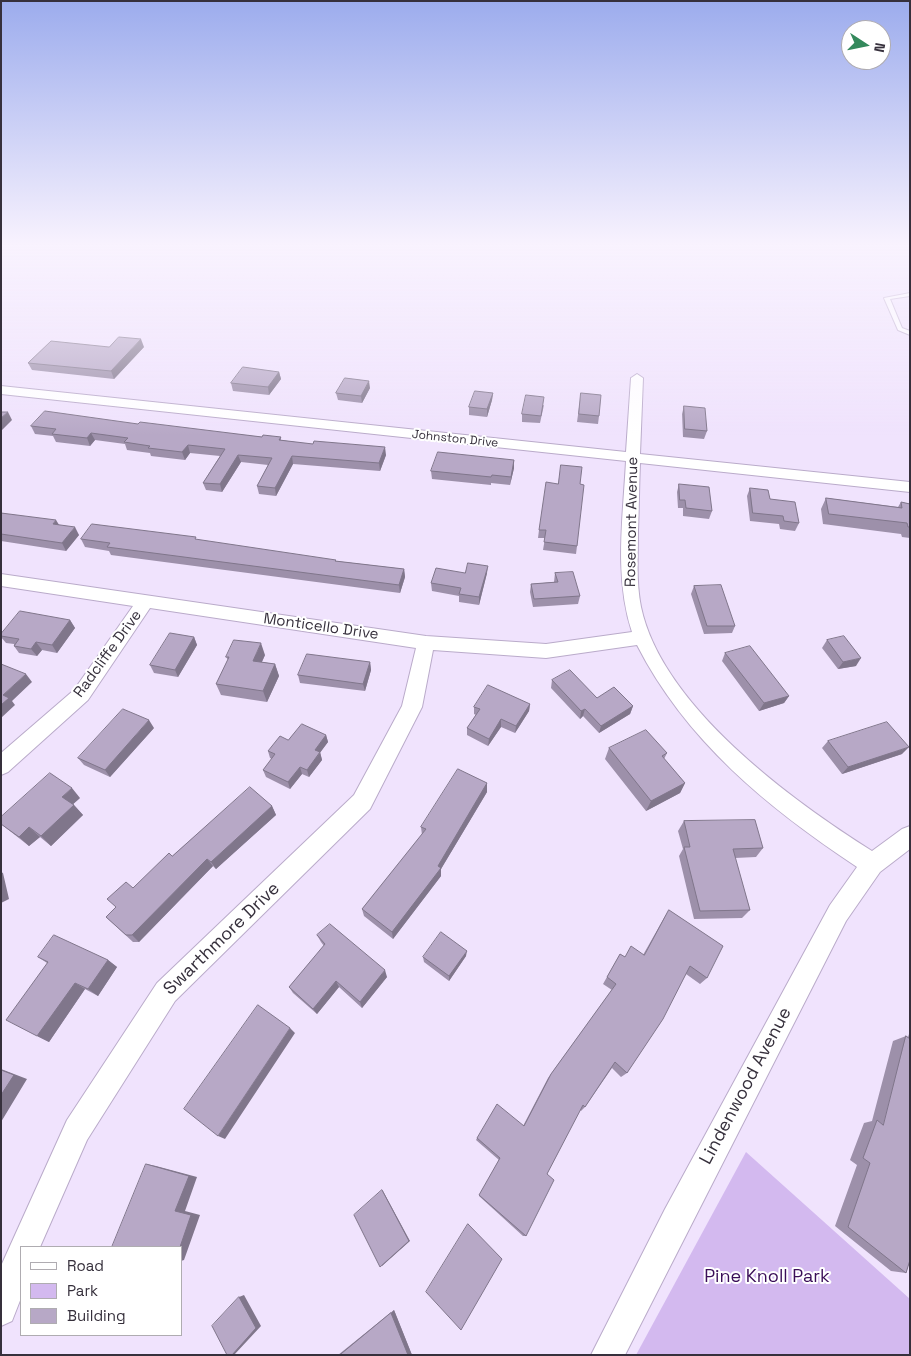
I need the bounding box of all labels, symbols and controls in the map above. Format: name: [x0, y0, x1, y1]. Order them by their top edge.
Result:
north arrow: [841, 20, 891, 70]
text: N: [870, 41, 889, 54]
street label: Johnston Drive: [411, 427, 499, 451]
street label: Rosemont Avenue: [622, 457, 642, 587]
street label: Radcliffe Drive: [70, 607, 146, 701]
street label: Monticello Drive: [262, 610, 380, 644]
street label: Swarthmore Drive: [159, 878, 285, 1000]
street label: Lindenwood Avenue: [695, 1004, 797, 1168]
legend: [20, 1246, 182, 1336]
text: Road: [67, 1256, 104, 1275]
park label: Pine Knoll Park: [704, 1266, 830, 1288]
text: Park: [67, 1281, 98, 1300]
text: Building: [67, 1306, 126, 1325]

